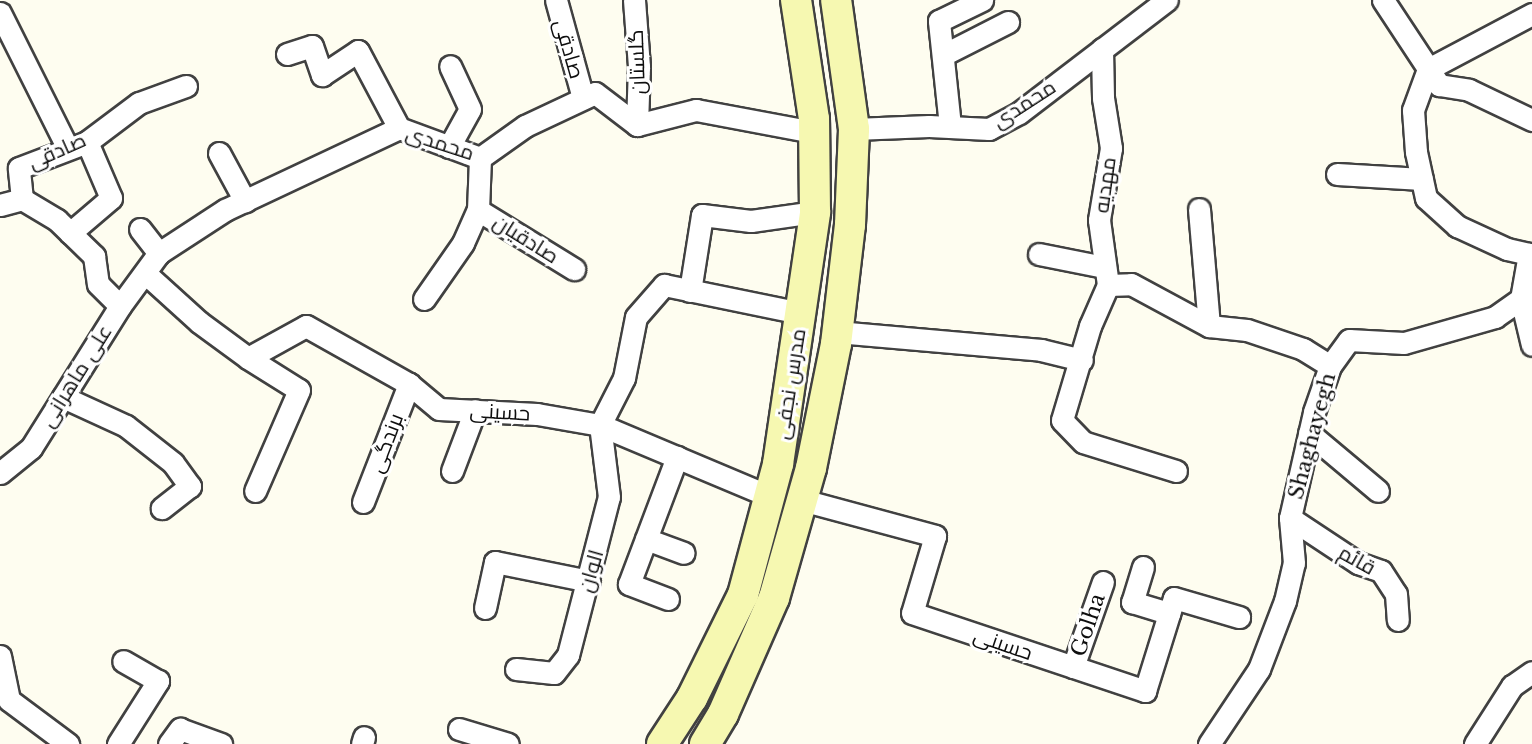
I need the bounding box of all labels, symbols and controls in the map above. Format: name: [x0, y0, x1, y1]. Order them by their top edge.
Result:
street label: صادقی: [549, 16, 589, 82]
street label: گلستان: [623, 29, 651, 95]
street label: محمدی: [988, 74, 1060, 134]
street label: محمدی: [403, 120, 477, 166]
street label: صادقی: [24, 127, 90, 175]
street label: مهدیه: [1089, 155, 1121, 215]
street label: صادقیان: [489, 209, 563, 269]
street label: علی ماهرانی: [35, 320, 117, 432]
street label: مدرس نجفی: [769, 327, 811, 441]
street label: Shaghayegh: [1283, 370, 1341, 502]
street label: حسینی: [469, 398, 531, 426]
street label: برندگی: [363, 410, 409, 476]
street label: قائم: [1334, 540, 1380, 580]
street label: الوان: [573, 547, 609, 595]
street label: Golha: [1066, 590, 1110, 660]
street label: حسینی: [970, 622, 1036, 666]

